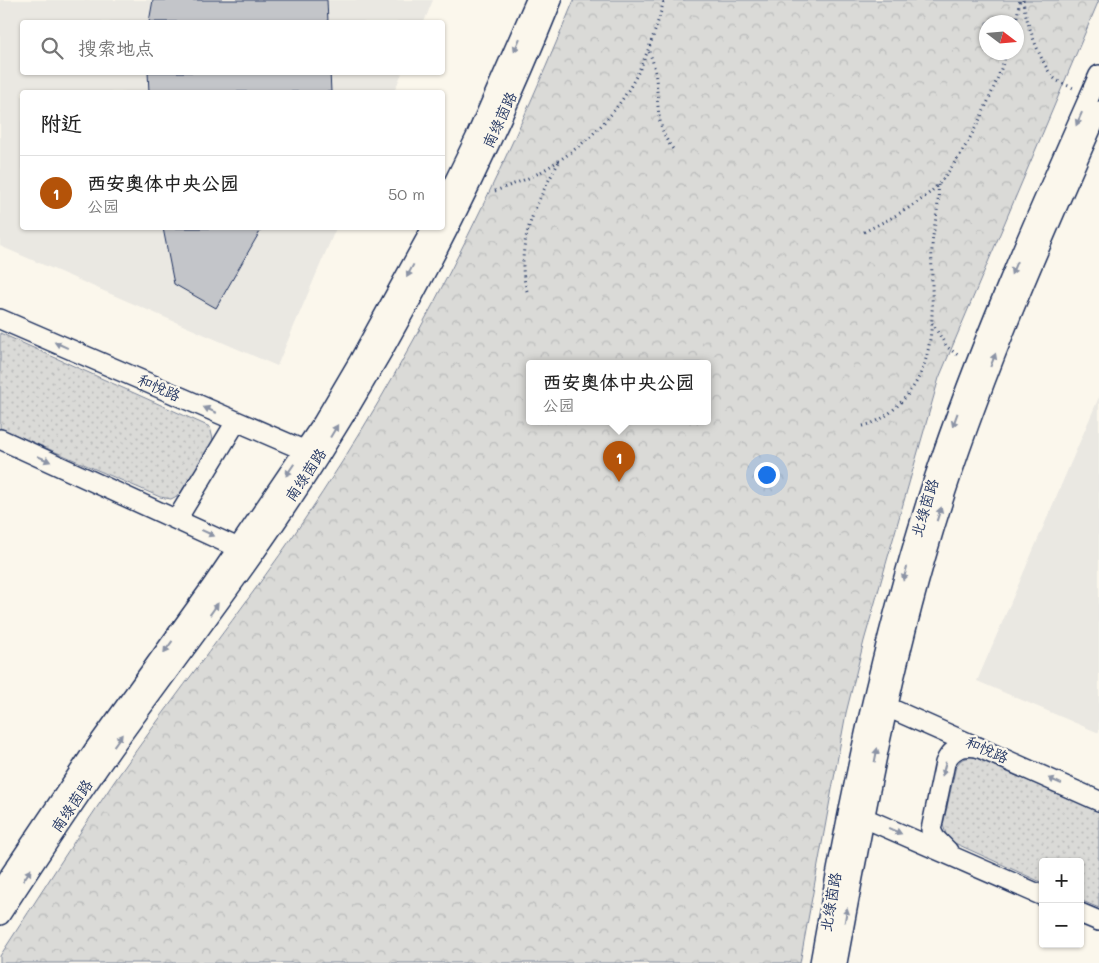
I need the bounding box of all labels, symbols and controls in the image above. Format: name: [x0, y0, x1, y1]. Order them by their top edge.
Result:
north arrow: [979, 15, 1024, 60]
search box: [20, 20, 445, 75]
icon: search: [38, 34, 66, 62]
text: 搜索地点: [78, 35, 154, 60]
one-way arrow: [513, 38, 521, 53]
street label: 南绿茵路: [477, 88, 521, 151]
text: 附近: [40, 109, 82, 136]
one-way arrow: [1075, 112, 1083, 126]
text: 西安奥体中央公园: [87, 170, 239, 195]
text: 1: [52, 183, 60, 204]
text: 50 m: [388, 183, 425, 204]
text: 公园: [87, 195, 119, 216]
one-way arrow: [1010, 261, 1018, 275]
one-way arrow: [405, 264, 414, 277]
one-way arrow: [54, 341, 68, 349]
one-way arrow: [989, 353, 997, 367]
popup: [526, 360, 711, 425]
street label: 和悦路: [135, 369, 184, 405]
text: 西安奥体中央公园: [542, 369, 695, 394]
text: 公园: [542, 394, 575, 415]
one-way arrow: [202, 406, 217, 414]
one-way arrow: [951, 413, 959, 428]
one-way arrow: [330, 424, 339, 438]
pin: 1: [603, 441, 635, 482]
street label: 南绿茵路: [280, 444, 330, 505]
one-way arrow: [37, 455, 51, 463]
your location: [754, 462, 780, 488]
one-way arrow: [286, 463, 295, 477]
street label: 北绿茵路: [906, 476, 942, 539]
one-way arrow: [936, 506, 944, 521]
one-way arrow: [201, 530, 215, 538]
one-way arrow: [901, 567, 909, 582]
one-way arrow: [209, 602, 219, 616]
one-way arrow: [163, 640, 173, 654]
street label: 和悦路: [963, 731, 1012, 767]
one-way arrow: [113, 733, 123, 747]
one-way arrow: [872, 748, 880, 763]
one-way arrow: [940, 761, 948, 776]
street label: 南绿茵路: [46, 775, 97, 836]
one-way arrow: [1048, 776, 1062, 784]
one-way arrow: [888, 827, 902, 835]
map controls: [1039, 858, 1084, 948]
button: +: [1039, 858, 1084, 903]
one-way arrow: [22, 868, 31, 881]
street label: 北绿茵路: [815, 871, 845, 933]
button: −: [1039, 903, 1084, 948]
one-way arrow: [842, 907, 850, 923]

